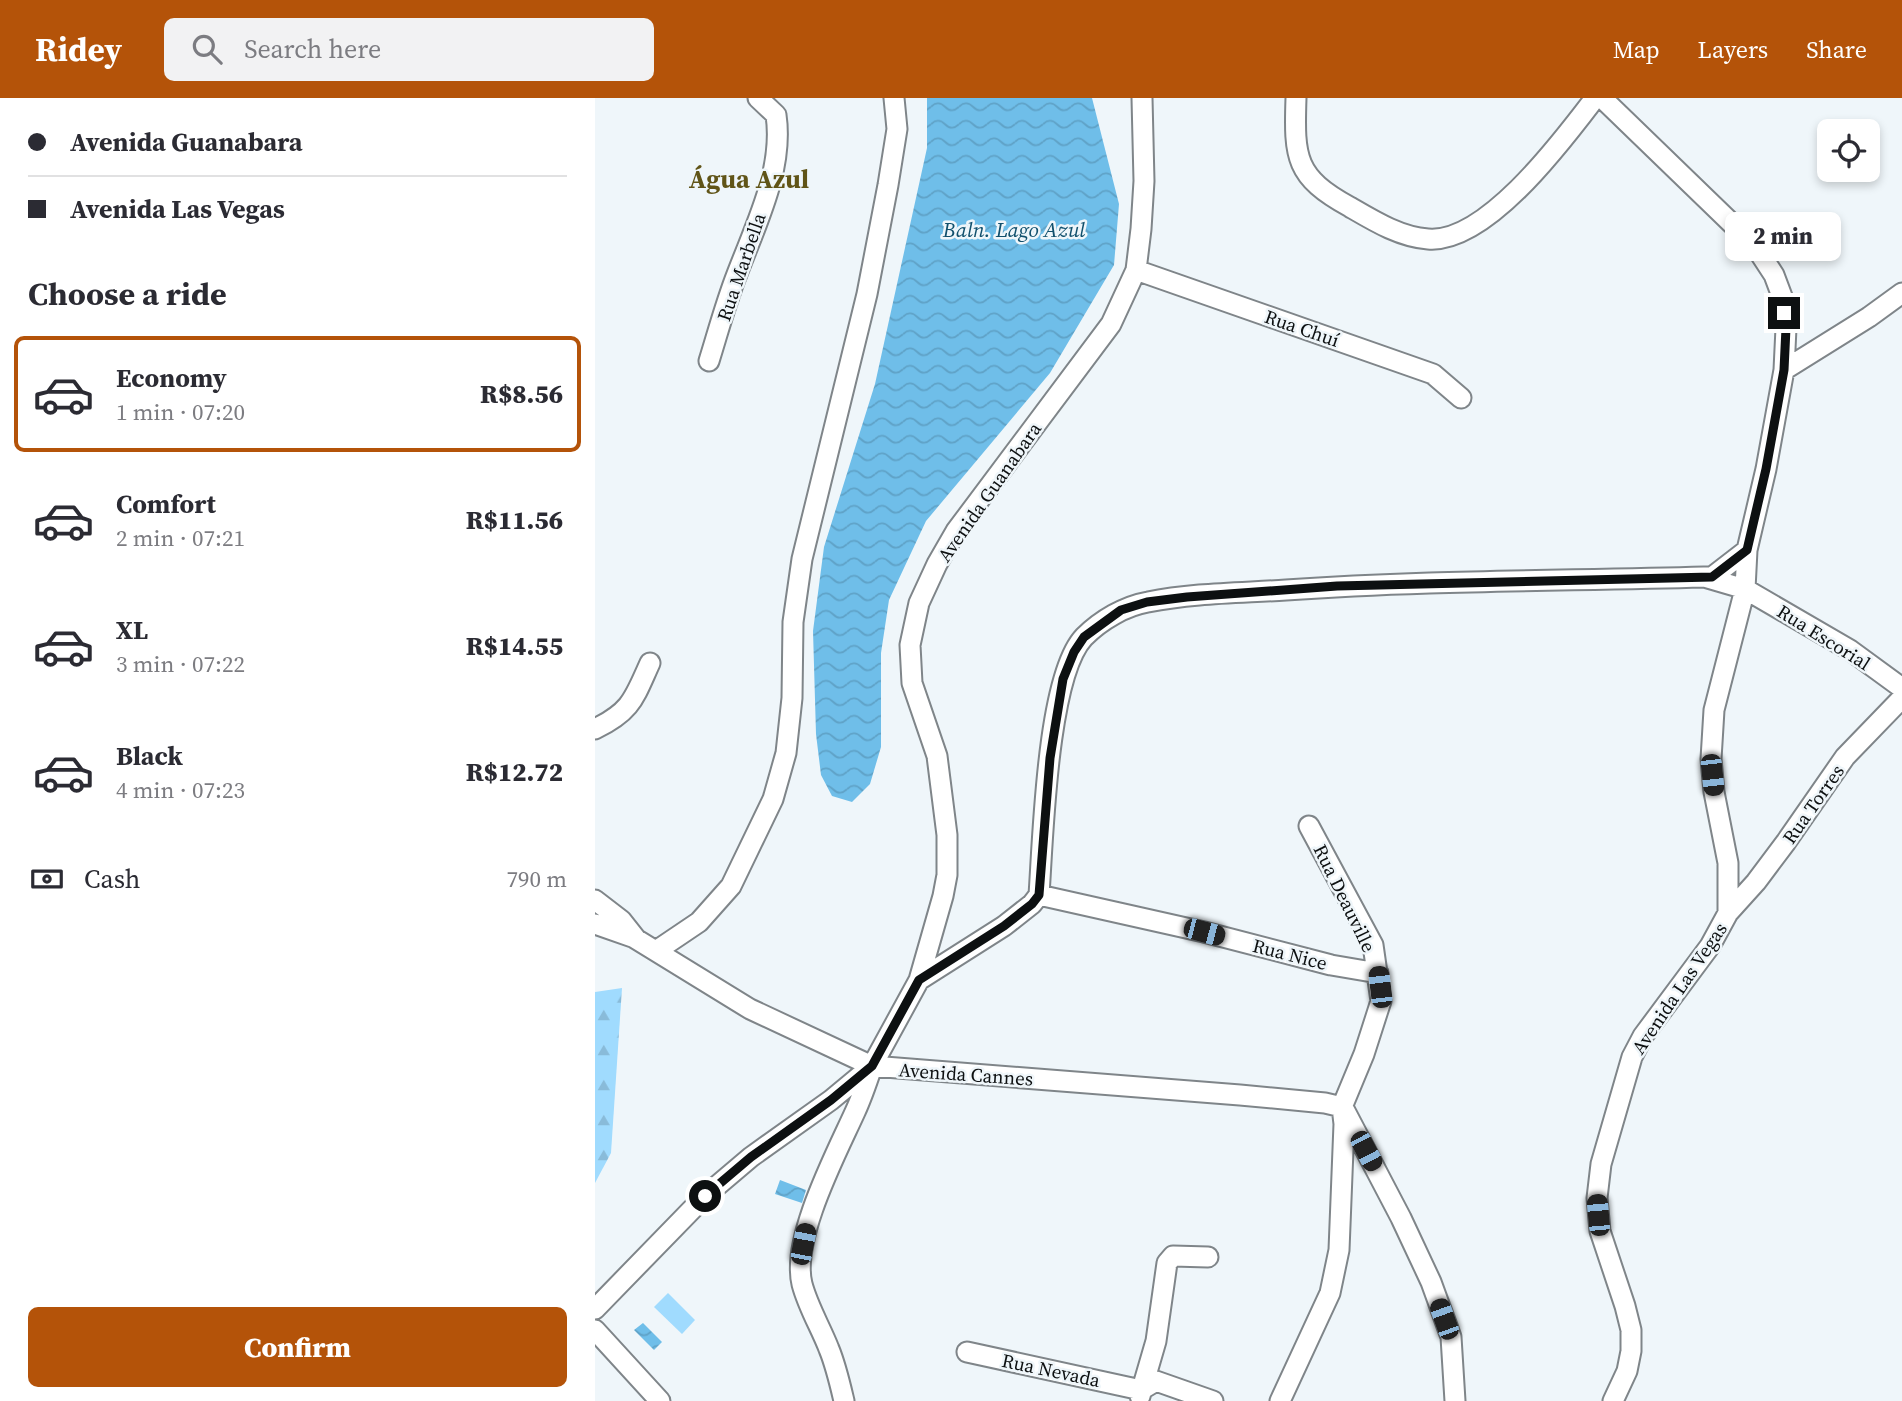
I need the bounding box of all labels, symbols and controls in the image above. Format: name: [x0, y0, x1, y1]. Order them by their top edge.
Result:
search box: [164, 18, 654, 81]
text: Ridey: [35, 27, 122, 72]
icon: search: [188, 30, 226, 68]
text: Search here: [244, 31, 381, 67]
text: Map: [1613, 33, 1660, 66]
text: Layers: [1698, 33, 1768, 66]
text: Share: [1806, 33, 1867, 66]
map controls: [1817, 119, 1880, 182]
button: locate: [1817, 119, 1880, 182]
text: Avenida Guanabara: [70, 124, 303, 160]
district label: Água Azul: [689, 161, 809, 197]
text: Avenida Las Vegas: [70, 191, 285, 227]
street label: Rua Marbella: [710, 209, 772, 325]
callout: 2 min: [1726, 212, 1842, 260]
water label: Baln. Lago Azul: [942, 215, 1085, 244]
text: 2 min: [1753, 220, 1813, 252]
text: Choose a ride: [28, 272, 227, 316]
route end: [1768, 297, 1800, 329]
street label: Rua Chuí: [1261, 303, 1343, 353]
text: Economy: [116, 360, 227, 396]
icon: car: [32, 363, 95, 426]
text: R$8.56: [480, 376, 563, 412]
text: 1 min · 07:20: [116, 396, 245, 428]
street label: Avenida Guanabara: [931, 417, 1047, 567]
text: Comfort: [116, 486, 216, 522]
icon: car: [32, 489, 95, 552]
text: R$11.56: [466, 502, 563, 538]
text: 2 min · 07:21: [116, 522, 245, 554]
street label: Rua Escorial: [1772, 598, 1876, 676]
text: XL: [116, 612, 148, 648]
icon: car: [32, 615, 95, 678]
text: R$14.55: [466, 628, 563, 664]
text: 3 min · 07:22: [116, 648, 245, 680]
text: Black: [116, 738, 183, 774]
icon: car: [32, 741, 95, 804]
car: [1700, 753, 1725, 797]
text: R$12.72: [466, 754, 563, 790]
street label: Rua Torres: [1776, 759, 1850, 849]
text: 4 min · 07:23: [116, 774, 245, 806]
street label: Rua Deauville: [1308, 840, 1382, 956]
icon: cash: [28, 860, 66, 898]
text: Cash: [84, 861, 140, 897]
text: 790 m: [506, 863, 567, 895]
car: [1181, 916, 1228, 948]
street label: Avenida Las Vegas: [1625, 917, 1733, 1059]
street label: Rua Nice: [1250, 932, 1330, 976]
car: [1368, 965, 1393, 1009]
street label: Avenida Cannes: [898, 1056, 1034, 1092]
car: [1347, 1128, 1386, 1174]
route start: [689, 1180, 721, 1212]
car: [1586, 1193, 1611, 1237]
car: [789, 1221, 818, 1267]
car: [1427, 1296, 1462, 1342]
button: Confirm: [28, 1307, 567, 1387]
street label: Rua Nevada: [999, 1347, 1103, 1393]

